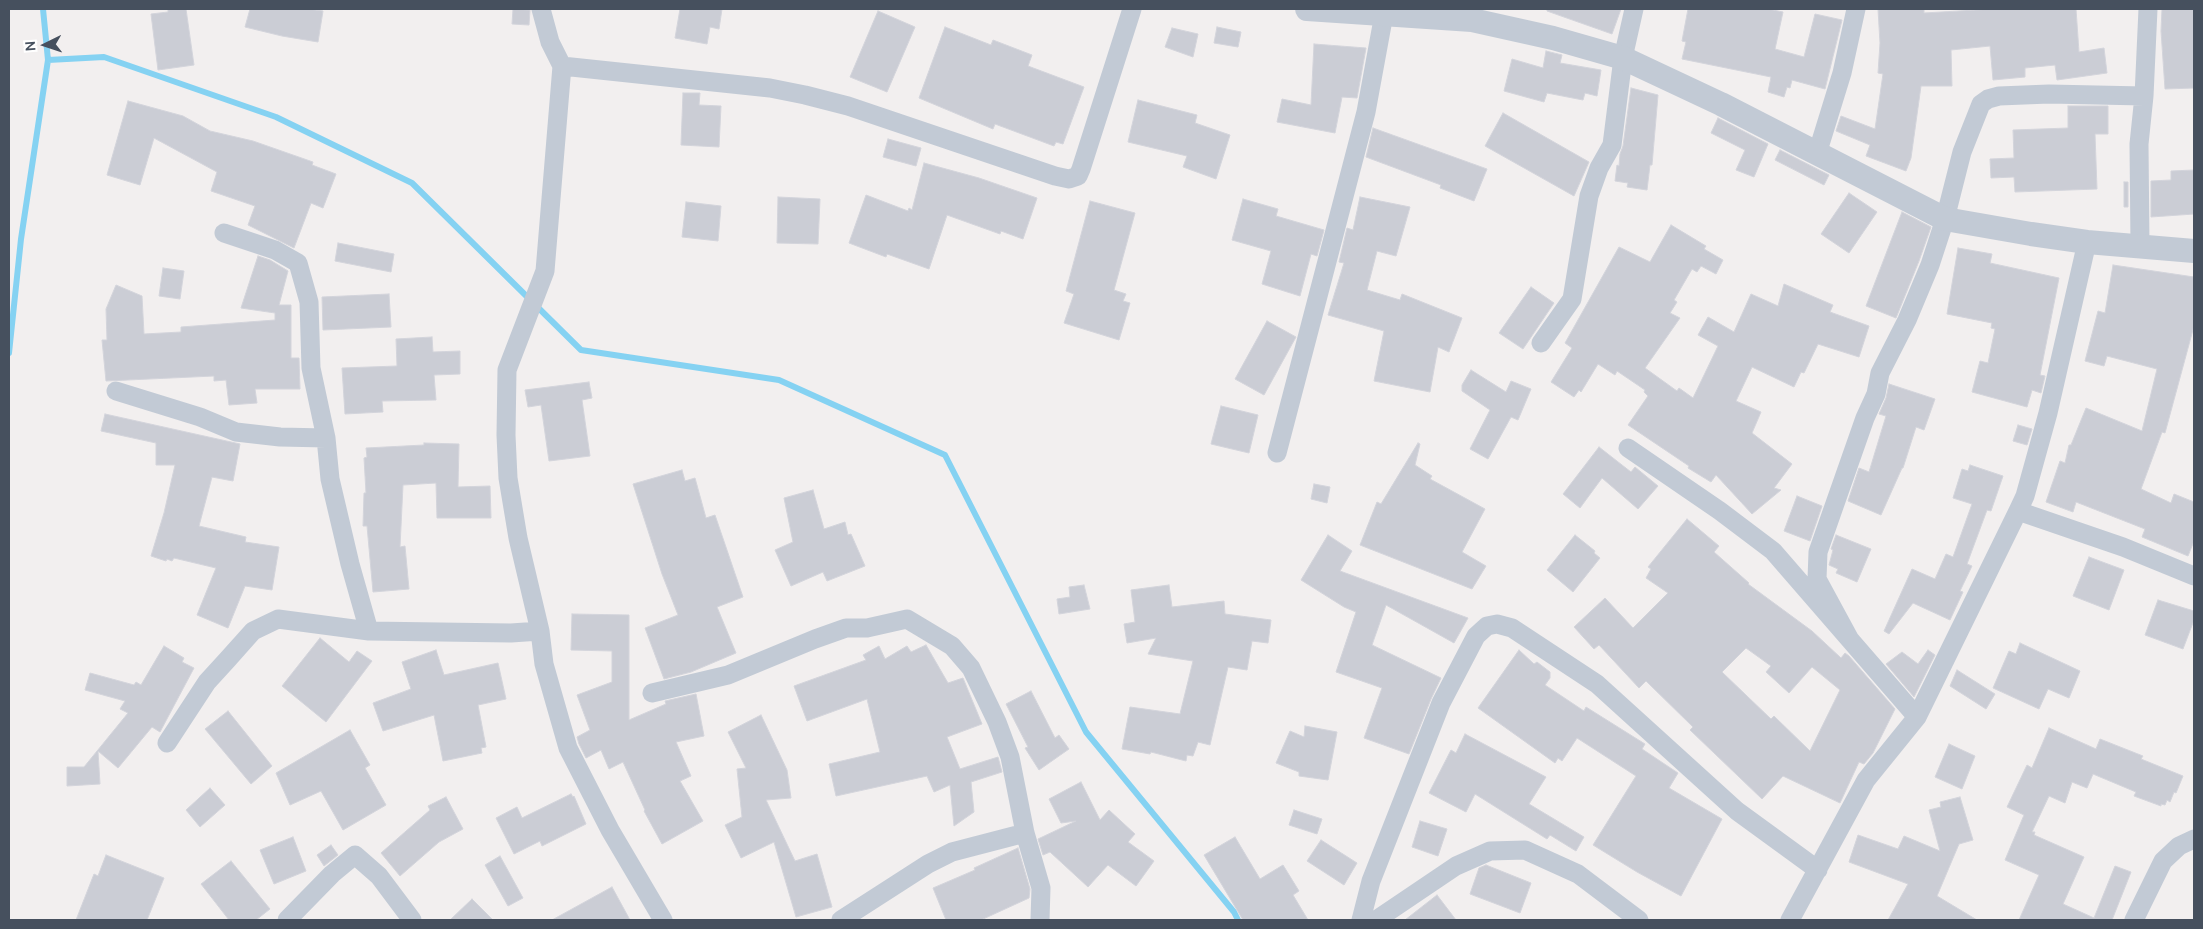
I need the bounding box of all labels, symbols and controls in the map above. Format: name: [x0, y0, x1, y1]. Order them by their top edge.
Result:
north arrow: [20, 20, 70, 70]
text: N: [22, 40, 38, 52]

